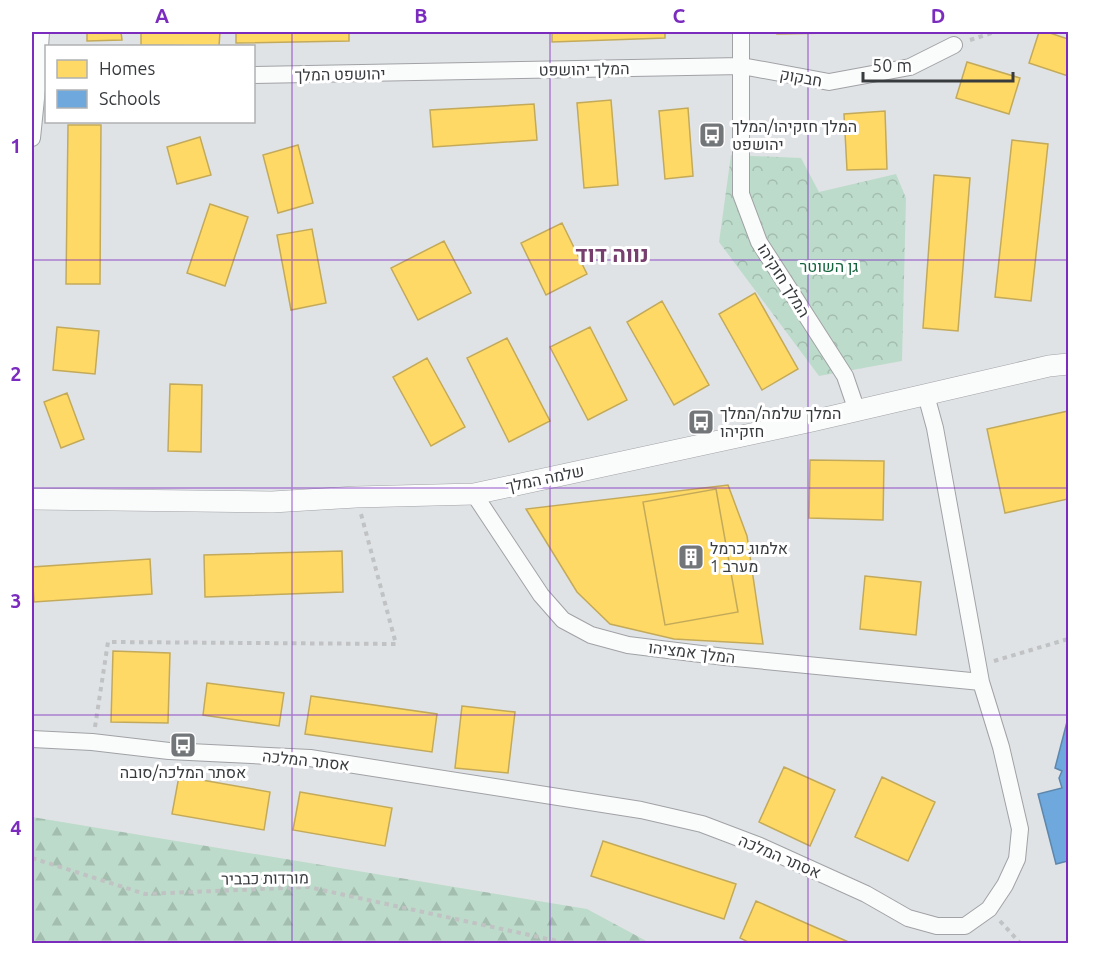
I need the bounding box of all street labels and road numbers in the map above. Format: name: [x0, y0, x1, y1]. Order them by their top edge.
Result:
street label: המלך יהושפט: [538, 59, 630, 79]
street label: יהושפט המלך: [294, 64, 386, 84]
street label: חבקוק: [778, 64, 824, 90]
street label: המלך חזקיהו: [754, 240, 814, 320]
street label: שלמה המלך: [504, 461, 586, 495]
street label: המלך אמציהו: [647, 638, 737, 666]
street label: אסתר המלכה: [261, 746, 351, 774]
street label: אסתר המלכה: [736, 831, 824, 881]
street label: מורדות כבביר: [221, 868, 309, 888]

